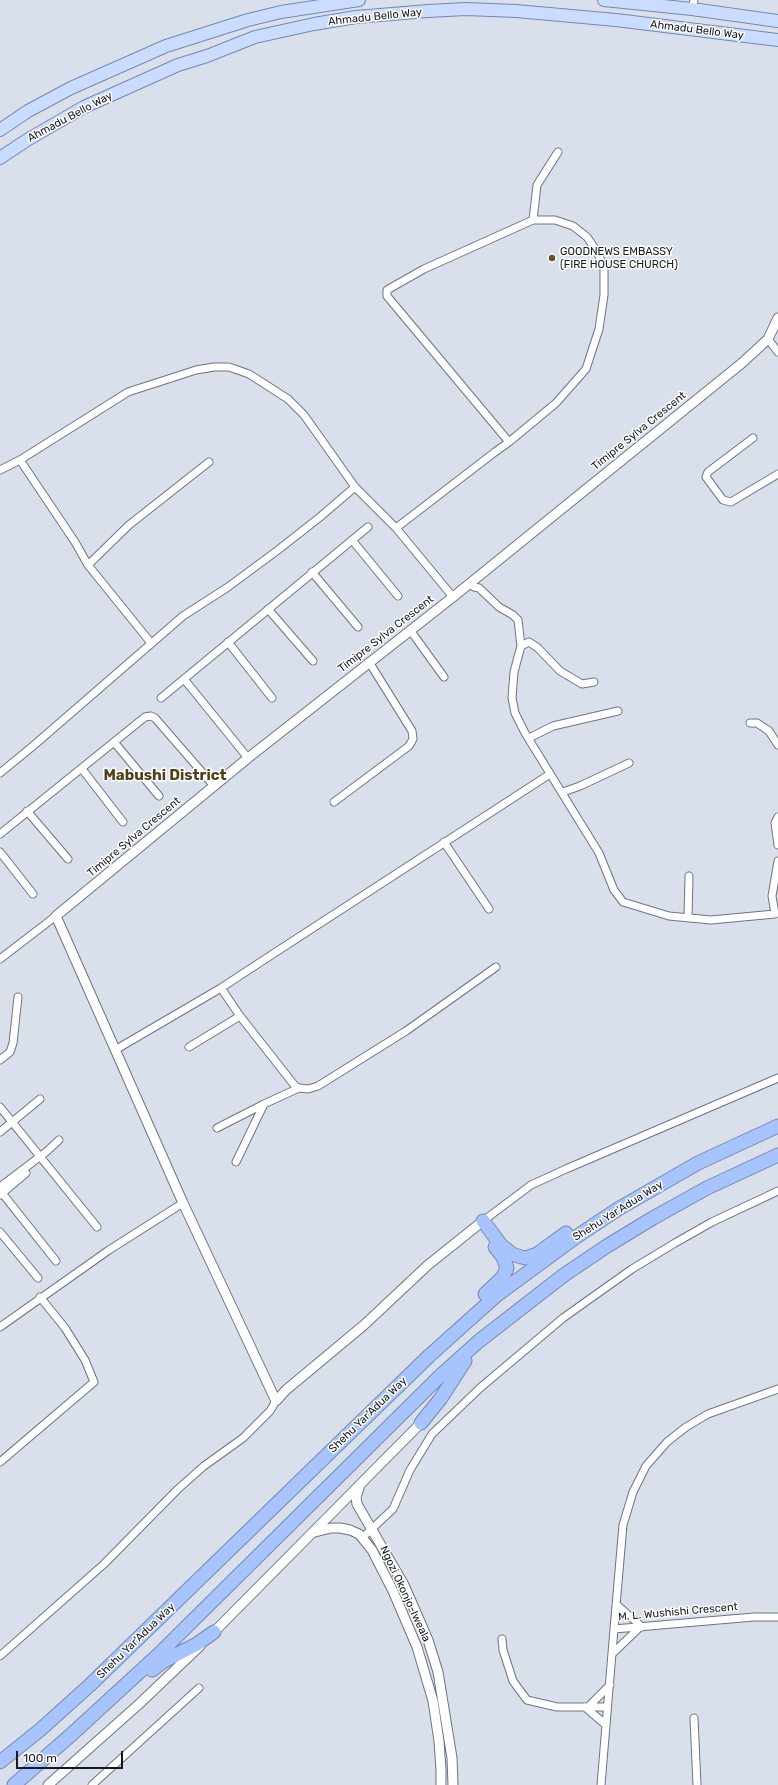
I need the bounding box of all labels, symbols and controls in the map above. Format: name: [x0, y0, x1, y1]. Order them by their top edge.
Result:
street label: Ahmadu Bello Way: [327, 6, 423, 28]
street label: Ahmadu Bello Way: [649, 18, 745, 42]
street label: Ahmadu Bello Way: [25, 89, 115, 145]
place label: GOODNEWS EMBASSY (FIRE HOUSE CHURCH): [560, 245, 678, 271]
marker: GOODNEWS EMBASSY (FIRE HOUSE CHURCH): [547, 253, 557, 263]
street label: Timipre Sylva Crescent: [589, 389, 689, 473]
street label: Timipre Sylva Crescent: [336, 593, 436, 675]
district label: Mabushi District: [103, 767, 227, 785]
street label: Timipre Sylva Crescent: [85, 794, 183, 880]
street label: Shehu Yar'Adua Way: [571, 1178, 665, 1244]
street label: Shehu Yar'Adua Way: [326, 1374, 410, 1456]
street label: Ngozi Okonjo-Iweala: [377, 1544, 433, 1644]
street label: Shehu Yar'Adua Way: [94, 1600, 178, 1682]
street label: M. L. Wushishi Crescent: [618, 1600, 738, 1624]
scale bar: [18, 1743, 125, 1769]
text: 100 m: [23, 1751, 57, 1765]

